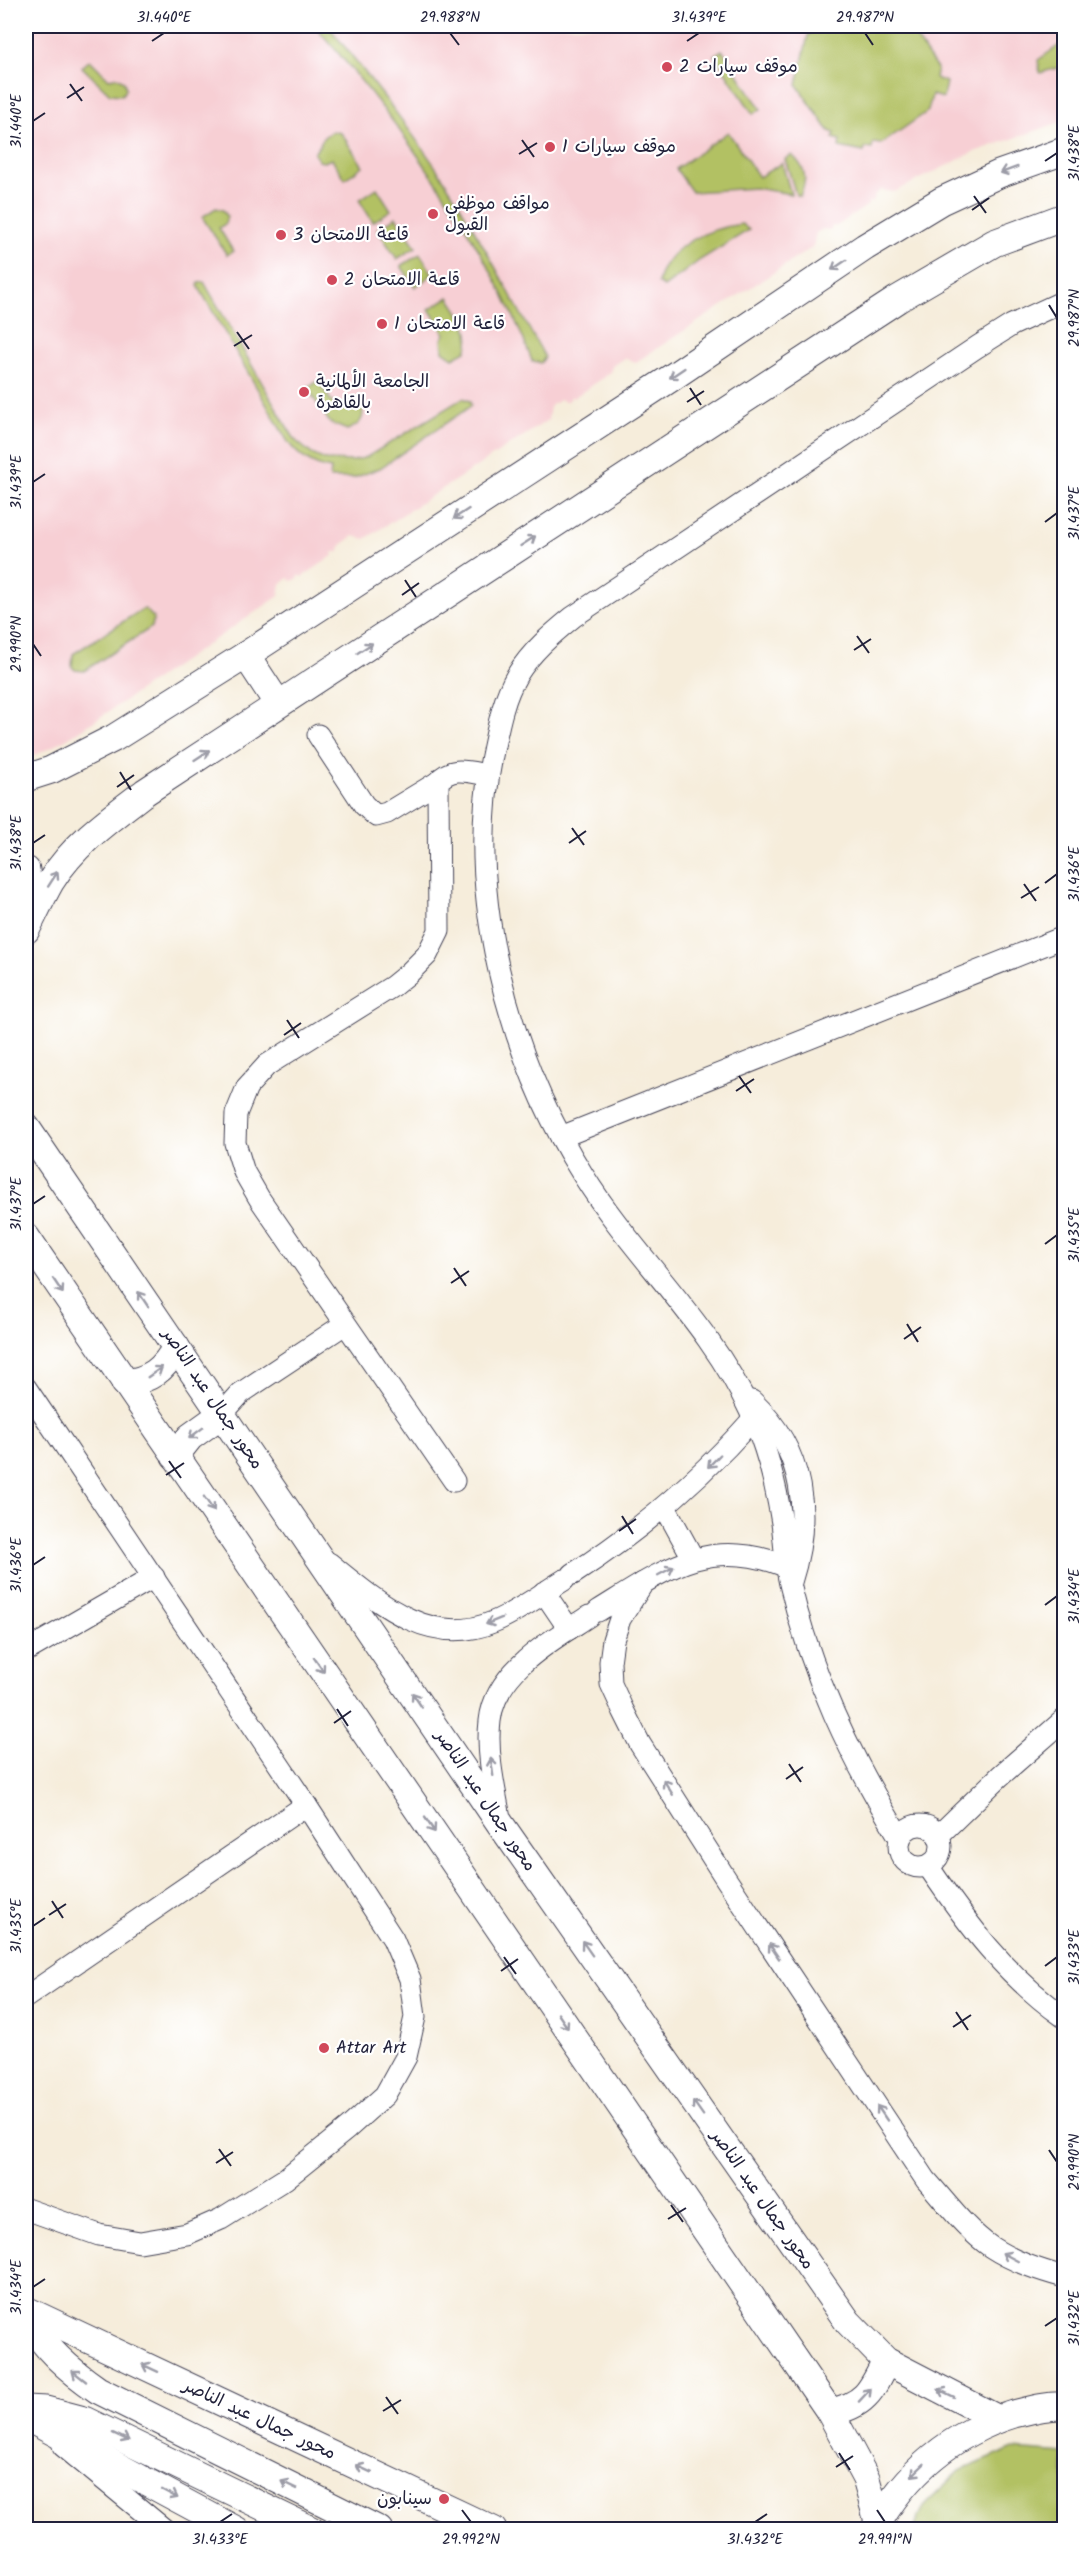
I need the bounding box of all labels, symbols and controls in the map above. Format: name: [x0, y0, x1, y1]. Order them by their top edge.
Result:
text: 31.440°E: [137, 6, 193, 30]
text: 29.988°N: [420, 6, 480, 30]
text: 31.439°E: [672, 6, 728, 30]
text: 29.987°N: [836, 6, 894, 30]
place label: موقف سيارات 2: [679, 53, 798, 82]
marker: موقف سيارات 2: [660, 60, 674, 74]
text: 31.440°E: [5, 92, 29, 148]
text: 31.438°E: [1063, 124, 1087, 181]
place label: موقف سيارات 1: [562, 133, 676, 162]
marker: موقف سيارات 1: [543, 140, 557, 154]
one-way arrow: [1001, 166, 1019, 177]
place label: مواقف موظفي القبول: [445, 190, 550, 240]
marker: مواقف موظفي القبول: [426, 207, 440, 221]
place label: قاعة الامتحان 3: [293, 221, 409, 250]
marker: قاعة الامتحان 3: [274, 228, 288, 242]
one-way arrow: [831, 258, 848, 271]
place label: قاعة الامتحان 2: [344, 266, 460, 295]
marker: قاعة الامتحان 2: [325, 273, 339, 287]
text: 29.987°N: [1063, 289, 1087, 347]
place label: قاعة الامتحان 1: [394, 310, 505, 339]
marker: قاعة الامتحان 1: [375, 317, 389, 331]
one-way arrow: [670, 367, 686, 379]
place label: الجامعة الألمانية بالقاهرة: [316, 368, 429, 418]
marker: الجامعة الألمانية بالقاهرة: [297, 385, 311, 399]
text: 31.439°E: [5, 453, 29, 509]
text: 31.437°E: [1063, 485, 1087, 540]
one-way arrow: [453, 508, 470, 521]
one-way arrow: [519, 535, 536, 547]
text: 29.990°N: [5, 616, 29, 672]
one-way arrow: [356, 642, 373, 654]
one-way arrow: [193, 749, 209, 761]
text: 31.438°E: [5, 814, 29, 871]
text: 31.436°E: [1063, 845, 1087, 902]
one-way arrow: [48, 871, 60, 888]
text: 31.437°E: [5, 1176, 29, 1231]
text: 31.435°E: [1063, 1206, 1087, 1263]
one-way arrow: [52, 1277, 65, 1294]
one-way arrow: [137, 1291, 149, 1308]
street label: محور جمال عبد الناصر: [152, 1320, 270, 1476]
one-way arrow: [147, 1366, 163, 1378]
one-way arrow: [189, 1427, 205, 1439]
one-way arrow: [707, 1453, 722, 1468]
one-way arrow: [203, 1495, 215, 1512]
text: 31.436°E: [5, 1536, 29, 1593]
one-way arrow: [657, 1564, 675, 1576]
text: 31.434°E: [1063, 1567, 1087, 1624]
one-way arrow: [485, 1617, 503, 1628]
one-way arrow: [313, 1656, 325, 1672]
one-way arrow: [411, 1693, 423, 1709]
street label: محور جمال عبد الناصر: [425, 1722, 543, 1878]
one-way arrow: [487, 1758, 498, 1778]
one-way arrow: [661, 1779, 673, 1796]
one-way arrow: [424, 1817, 436, 1833]
text: 31.435°E: [5, 1897, 29, 1954]
text: 31.433°E: [1063, 1928, 1087, 1985]
one-way arrow: [581, 1940, 593, 1956]
one-way arrow: [767, 1942, 780, 1959]
one-way arrow: [557, 2013, 569, 2029]
place label: Attar Art: [336, 2034, 407, 2063]
marker: Attar Art: [317, 2041, 331, 2055]
one-way arrow: [692, 2100, 704, 2116]
one-way arrow: [876, 2105, 888, 2122]
street label: محور جمال عبد الناصر: [701, 2122, 821, 2276]
text: 29.990°N: [1063, 2134, 1087, 2190]
one-way arrow: [1002, 2251, 1019, 2263]
text: 31.434°E: [5, 2258, 29, 2315]
text: 31.432°E: [1063, 2289, 1087, 2346]
one-way arrow: [141, 2362, 159, 2374]
one-way arrow: [71, 2370, 87, 2383]
street label: محور جمال عبد الناصر: [176, 2371, 340, 2468]
one-way arrow: [937, 2387, 955, 2399]
one-way arrow: [858, 2388, 872, 2403]
one-way arrow: [111, 2432, 129, 2444]
one-way arrow: [911, 2462, 926, 2477]
one-way arrow: [356, 2463, 374, 2474]
one-way arrow: [281, 2479, 298, 2491]
place label: سينابون: [377, 2485, 432, 2514]
one-way arrow: [160, 2489, 178, 2500]
marker: سينابون: [437, 2492, 451, 2506]
text: 31.433°E: [192, 2528, 249, 2552]
text: 29.992°N: [442, 2528, 500, 2552]
text: 31.432°E: [727, 2528, 784, 2552]
text: 29.991°N: [858, 2528, 912, 2552]

